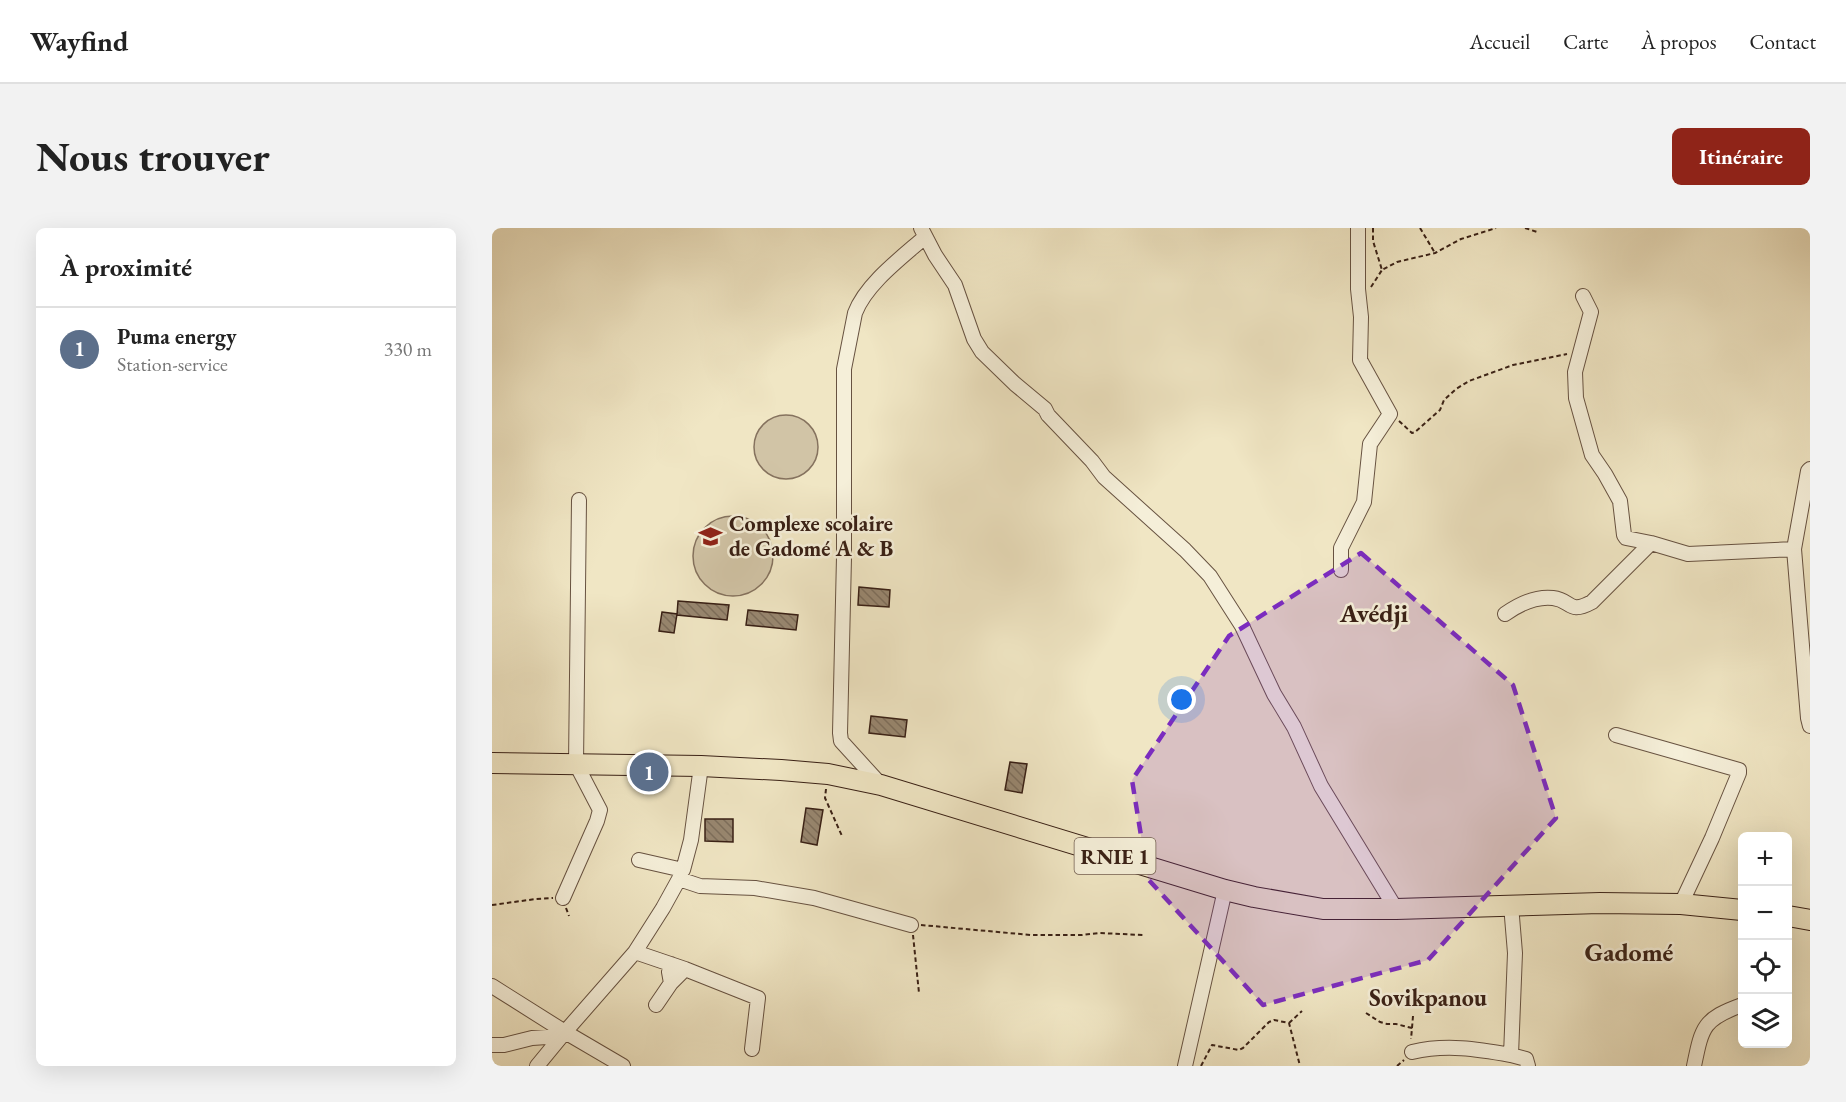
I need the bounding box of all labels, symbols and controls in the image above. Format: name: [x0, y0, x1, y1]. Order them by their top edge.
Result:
text: Wayfind: [30, 23, 128, 59]
text: Accueil: [1470, 28, 1530, 55]
text: Carte: [1563, 28, 1608, 55]
text: À propos: [1641, 28, 1716, 55]
text: Contact: [1749, 28, 1816, 55]
button: Itinéraire: [1672, 128, 1810, 185]
text: Nous trouver: [36, 129, 270, 184]
text: À proximité: [60, 250, 192, 284]
text: Puma energy: [117, 322, 237, 351]
text: 1: [74, 336, 85, 362]
text: 330 m: [384, 336, 432, 362]
text: Station-service: [117, 351, 228, 377]
place label: Complexe scolaire de Gadomé A & B: [729, 509, 894, 563]
school or university icon: Complexe scolaire de Gadomé A & B: [698, 523, 724, 549]
district label: Avédji: [1339, 596, 1409, 630]
your location: [1167, 685, 1196, 714]
pin: 1: [630, 750, 668, 794]
map controls: [1738, 832, 1792, 1048]
button: +: [1738, 832, 1792, 886]
road number: RNIE 1: [1074, 838, 1156, 874]
button: −: [1738, 886, 1792, 940]
district label: Gadomé: [1585, 935, 1674, 969]
button: locate: [1738, 940, 1792, 994]
district label: Sovikpanou: [1369, 982, 1488, 1013]
button: layers: [1738, 994, 1792, 1048]

